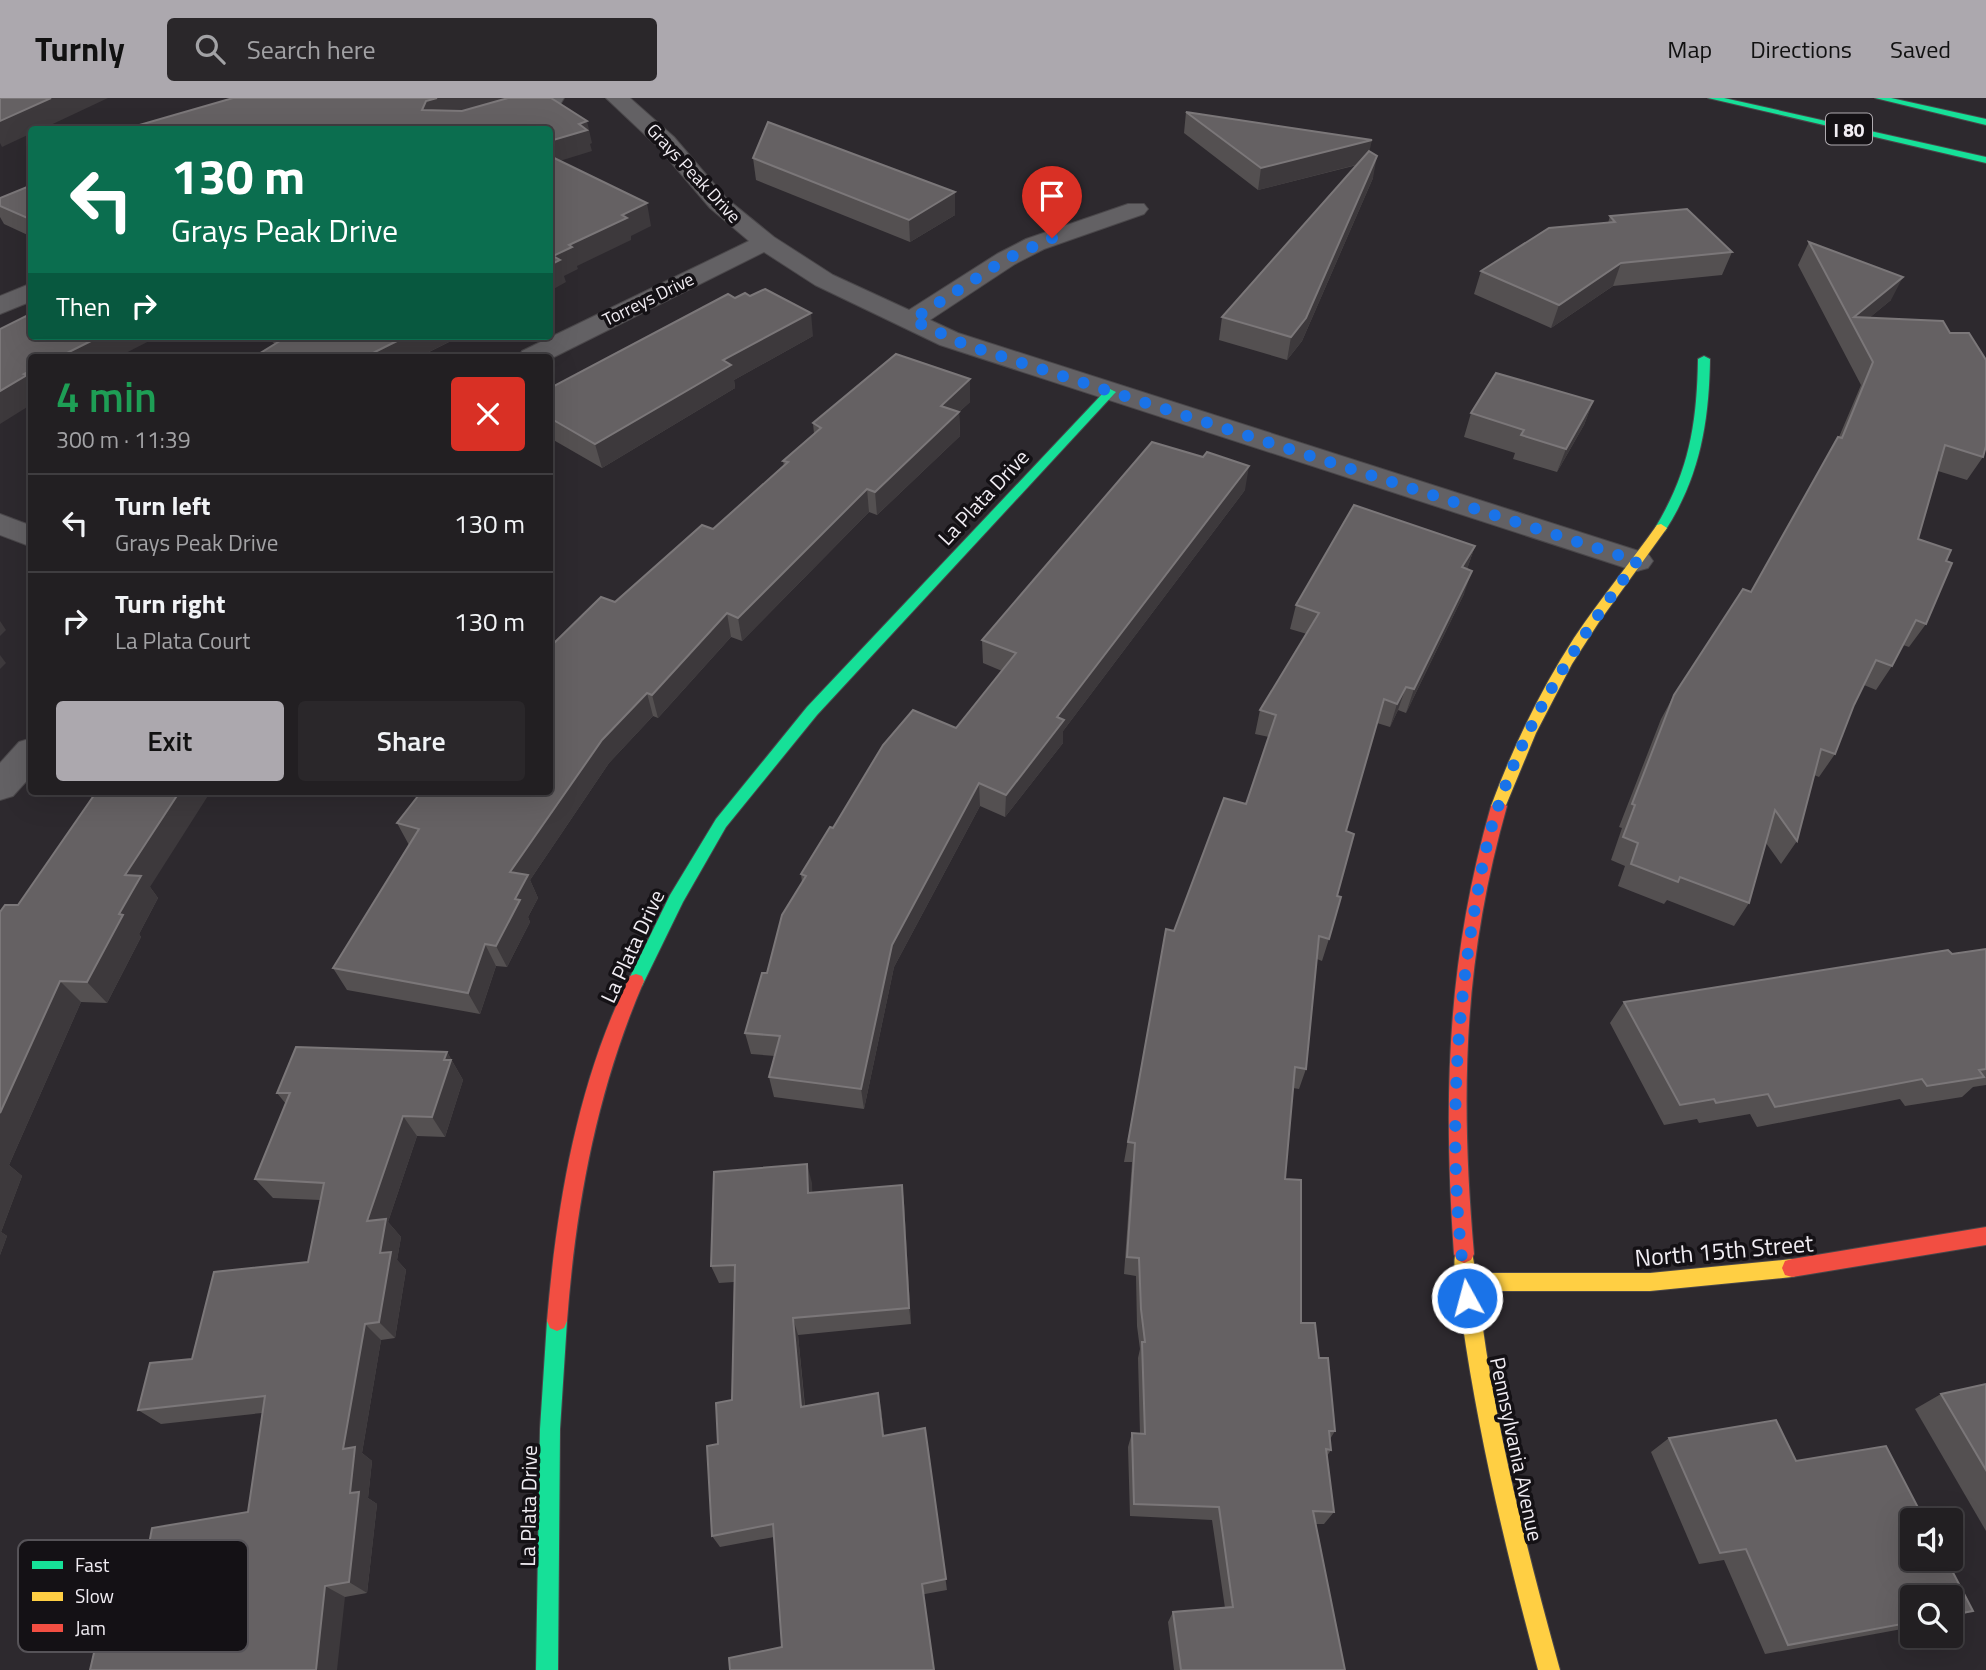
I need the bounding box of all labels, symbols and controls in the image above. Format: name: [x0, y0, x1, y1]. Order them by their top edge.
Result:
search box: [167, 18, 657, 81]
text: Turnly: [35, 24, 125, 74]
icon: search: [191, 30, 229, 68]
text: Search here: [247, 30, 376, 69]
text: Map: [1667, 31, 1712, 67]
text: Directions: [1750, 31, 1852, 67]
text: Saved: [1890, 31, 1951, 67]
road number: I 80: [1826, 114, 1872, 144]
street label: Grays Peak Drive: [641, 117, 747, 229]
text: 130 m: [171, 138, 305, 213]
icon: left: [56, 154, 147, 245]
pin: [1022, 166, 1082, 238]
icon: arrive: [1033, 177, 1071, 215]
text: Grays Peak Drive: [171, 206, 398, 254]
street label: Torreys Drive: [598, 265, 698, 333]
text: Then: [56, 287, 111, 326]
icon: right: [125, 287, 163, 325]
text: 4 min: [56, 364, 157, 428]
button: close: [451, 377, 525, 451]
text: 300 m · 11:39: [56, 422, 191, 457]
street label: La Plata Drive: [930, 442, 1036, 552]
text: Turn left: [115, 486, 210, 525]
icon: left: [56, 504, 94, 542]
text: 130 m: [454, 504, 525, 543]
text: Grays Peak Drive: [115, 525, 278, 560]
text: Turn right: [115, 584, 226, 623]
icon: right: [56, 602, 94, 640]
text: 130 m: [454, 602, 525, 641]
text: La Plata Court: [115, 623, 250, 658]
button: Exit: [56, 701, 284, 781]
button: Share: [298, 701, 525, 781]
street label: La Plata Drive: [592, 884, 672, 1008]
street label: North 15th Street: [1633, 1224, 1815, 1276]
position arrow: [1430, 1261, 1504, 1335]
street label: Pennsylvania Avenue: [1482, 1354, 1552, 1544]
street label: La Plata Drive: [511, 1445, 545, 1567]
map controls: [1900, 1508, 1963, 1648]
button: sound: [1900, 1508, 1963, 1571]
legend: [18, 1540, 248, 1652]
text: Fast: [75, 1550, 110, 1579]
text: Slow: [75, 1581, 114, 1610]
button: search: [1900, 1585, 1963, 1648]
text: Jam: [75, 1613, 106, 1642]

